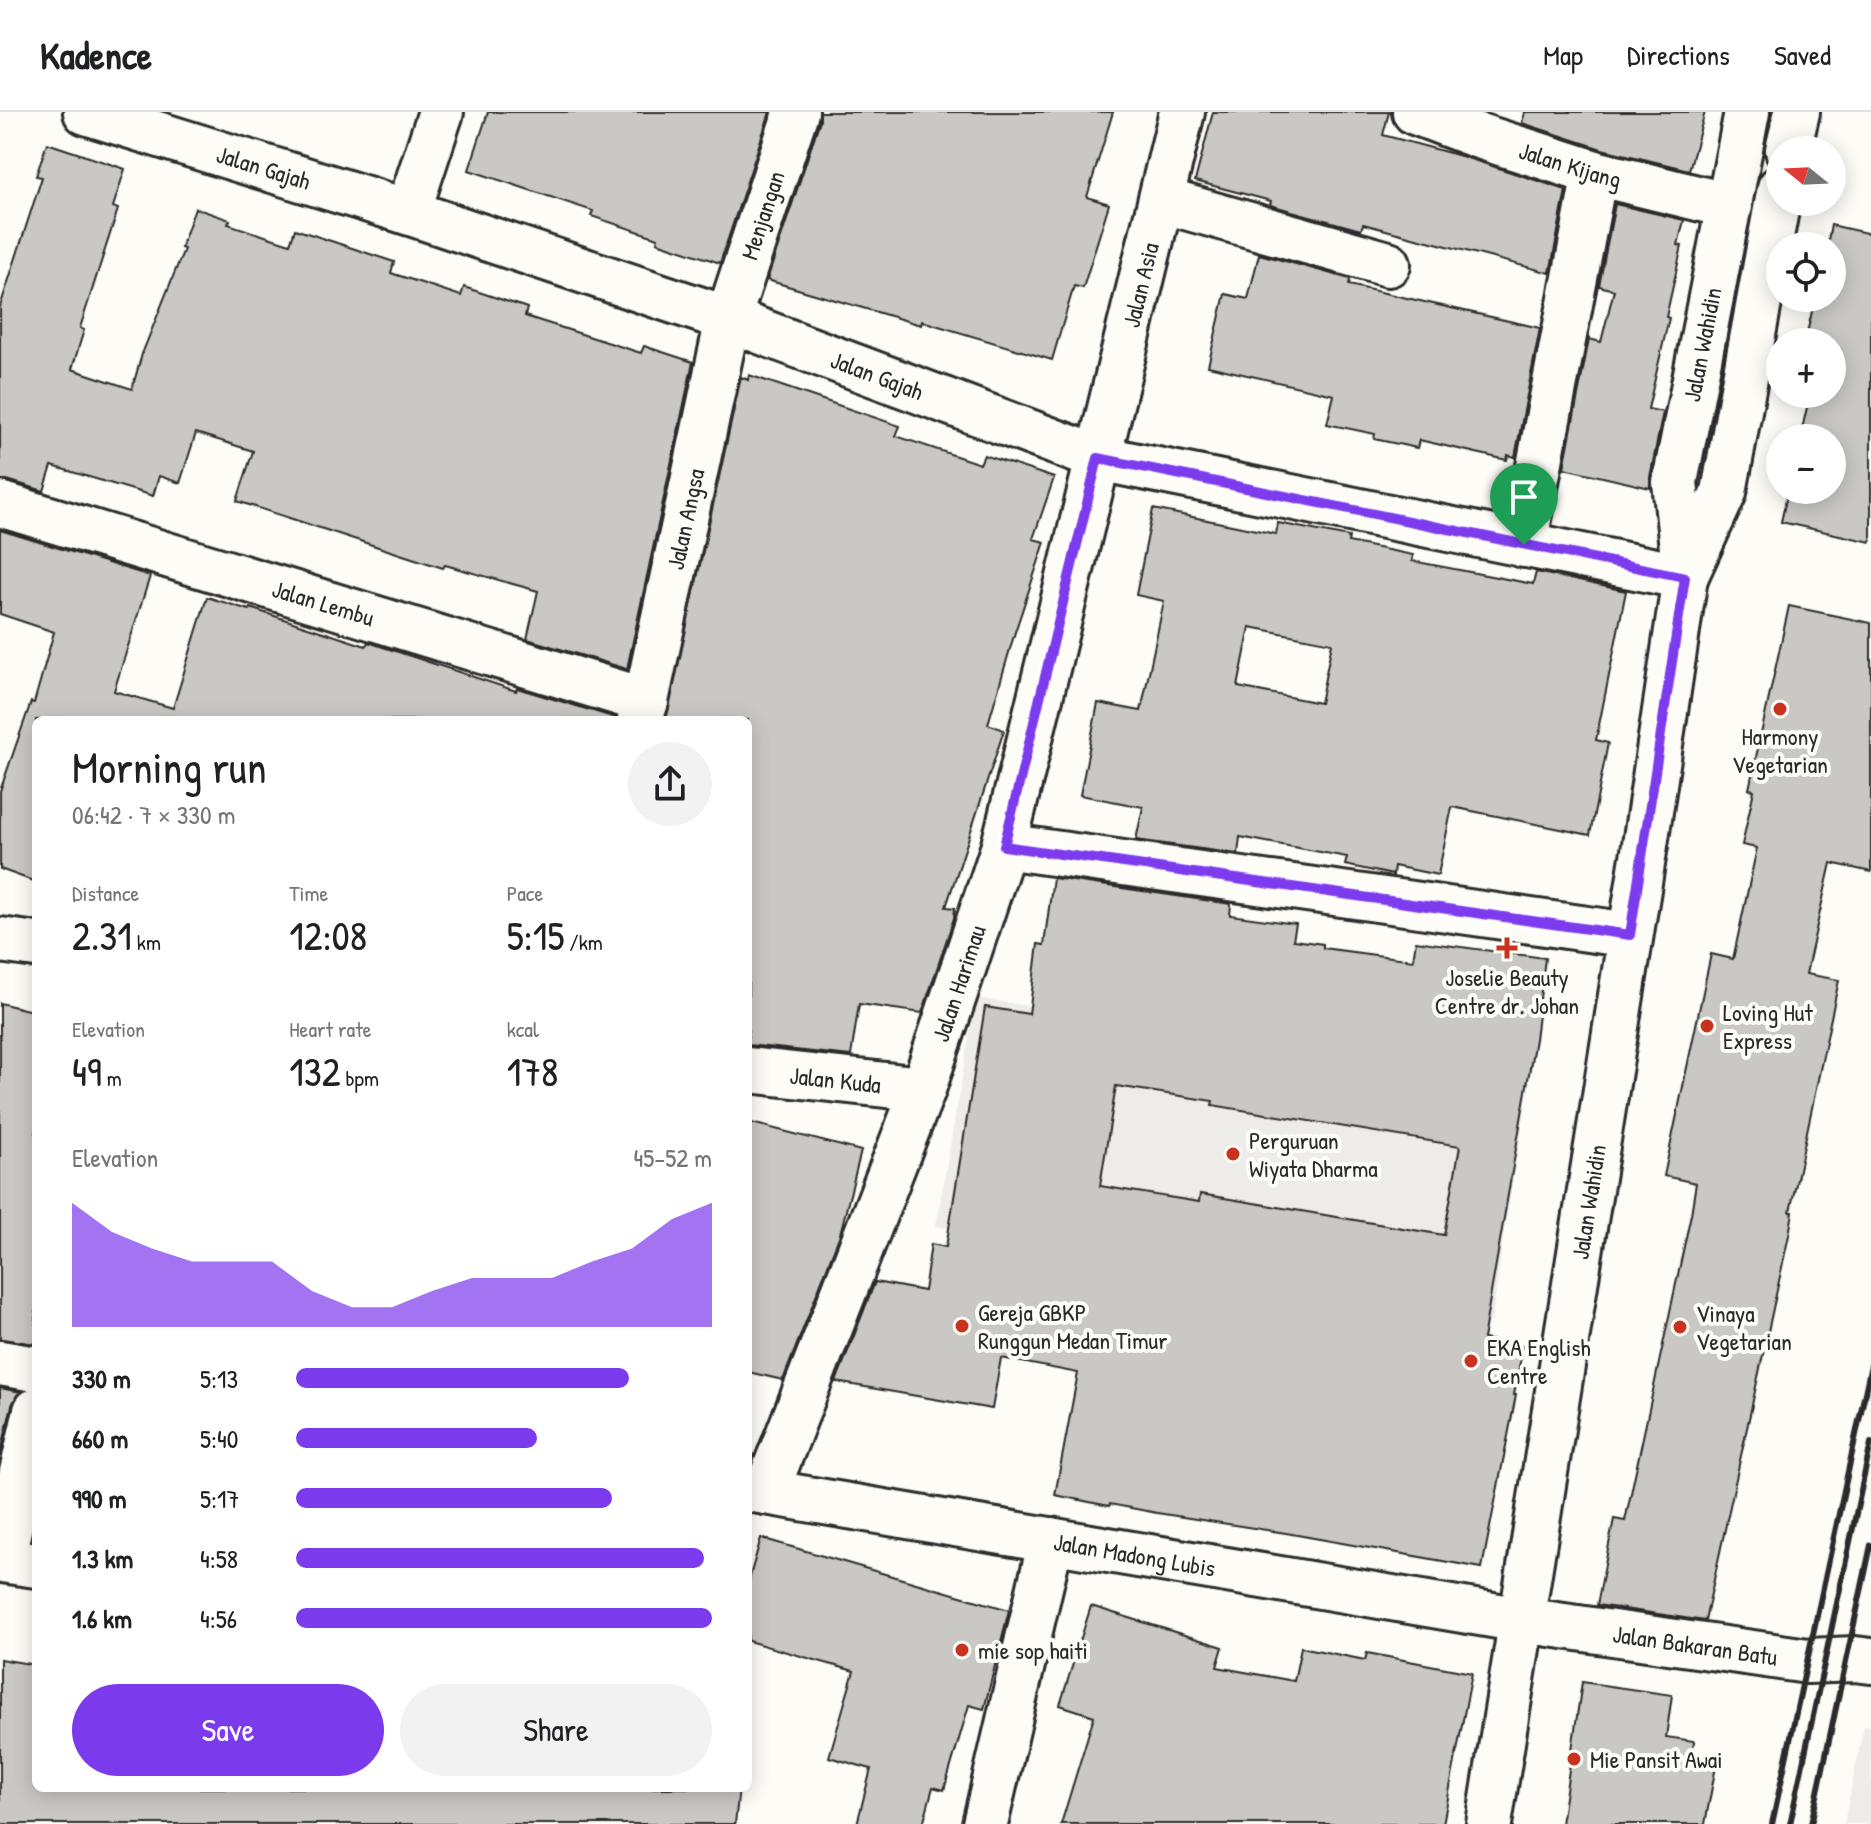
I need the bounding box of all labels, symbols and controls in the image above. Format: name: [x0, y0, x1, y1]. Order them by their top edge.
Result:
text: Kadence: [40, 29, 152, 81]
text: Map: [1543, 36, 1583, 74]
text: Directions: [1627, 36, 1730, 74]
text: Saved: [1774, 36, 1831, 74]
street label: Jalan Kijang: [1515, 134, 1624, 195]
north arrow: [1766, 136, 1846, 216]
map controls: [1766, 136, 1846, 504]
street label: Jalan Gajah: [213, 138, 315, 197]
street label: Menjangan: [733, 167, 792, 264]
button: locate: [1766, 232, 1846, 312]
street label: Jalan Asia: [1114, 239, 1166, 331]
street label: Jalan Wahidin: [1675, 285, 1729, 404]
button: +: [1766, 328, 1846, 408]
street label: Jalan Gajah: [826, 343, 928, 407]
button: −: [1766, 424, 1846, 504]
pin: [1490, 463, 1558, 545]
street label: Jalan Angsa: [659, 466, 711, 573]
icon: arrive: [1502, 475, 1546, 519]
street label: Jalan Lembu: [268, 572, 378, 633]
marker: Harmony Vegetarian: [1771, 700, 1789, 718]
place label: Harmony Vegetarian: [1732, 720, 1828, 780]
text: Morning run: [72, 737, 267, 797]
button: share: [628, 742, 712, 826]
text: 06:42 · 7 × 330 m: [72, 797, 235, 832]
text: Distance: [72, 878, 139, 908]
text: Time: [289, 878, 328, 908]
text: Pace: [507, 878, 543, 908]
text: 2.31: [72, 908, 132, 962]
text: 12:08: [289, 908, 367, 962]
text: 5:15: [507, 908, 564, 962]
street label: Jalan Harimau: [924, 920, 993, 1046]
text: km: [132, 927, 161, 957]
text: /km: [564, 927, 603, 957]
marker: Joselie Beauty Centre dr. Johan: [1496, 937, 1518, 959]
place label: Joselie Beauty Centre dr. Johan: [1435, 961, 1579, 1021]
place label: Loving Hut Express: [1723, 996, 1813, 1056]
text: Elevation: [72, 1014, 145, 1044]
text: Heart rate: [289, 1014, 372, 1044]
text: kcal: [507, 1014, 539, 1044]
marker: Loving Hut Express: [1698, 1017, 1716, 1035]
text: 49: [72, 1044, 102, 1098]
text: 132: [289, 1044, 341, 1098]
text: 178: [507, 1044, 558, 1098]
street label: Jalan Kuda: [788, 1059, 883, 1100]
text: m: [102, 1063, 122, 1093]
text: bpm: [341, 1063, 379, 1093]
place label: Perguruan Wiyata Dharma: [1249, 1124, 1378, 1184]
text: Elevation: [72, 1140, 158, 1175]
text: 45–52 m: [634, 1140, 712, 1175]
street label: Jalan Wahidin: [1563, 1142, 1613, 1262]
marker: Perguruan Wiyata Dharma: [1224, 1145, 1242, 1163]
place label: Gereja GBKP Runggun Medan Timur: [978, 1296, 1167, 1356]
place label: Vinaya Vegetarian: [1696, 1297, 1792, 1357]
marker: Gereja GBKP Runggun Medan Timur: [953, 1317, 971, 1335]
marker: Vinaya Vegetarian: [1671, 1318, 1689, 1336]
place label: EKA English Centre: [1487, 1331, 1591, 1391]
marker: EKA English Centre: [1462, 1352, 1480, 1370]
text: 330 m: [72, 1361, 131, 1396]
text: 5:13: [200, 1361, 238, 1396]
text: 660 m: [72, 1421, 128, 1456]
text: 5:40: [200, 1421, 238, 1456]
text: 990 m: [72, 1481, 126, 1516]
text: 5:17: [200, 1481, 239, 1516]
street label: Jalan Madong Lubis: [1051, 1525, 1218, 1584]
text: 1.3 km: [72, 1541, 133, 1576]
text: 4:58: [200, 1541, 238, 1576]
text: 1.6 km: [72, 1601, 132, 1636]
text: 4:56: [200, 1601, 237, 1636]
street label: Jalan Bakaran Batu: [1611, 1617, 1780, 1673]
place label: mie sop haiti: [978, 1634, 1088, 1666]
marker: mie sop haiti: [953, 1641, 971, 1659]
button: Save: [72, 1684, 384, 1776]
button: Share: [400, 1684, 712, 1776]
place label: Mie Pansit Awai: [1590, 1743, 1723, 1775]
marker: Mie Pansit Awai: [1565, 1750, 1583, 1768]

